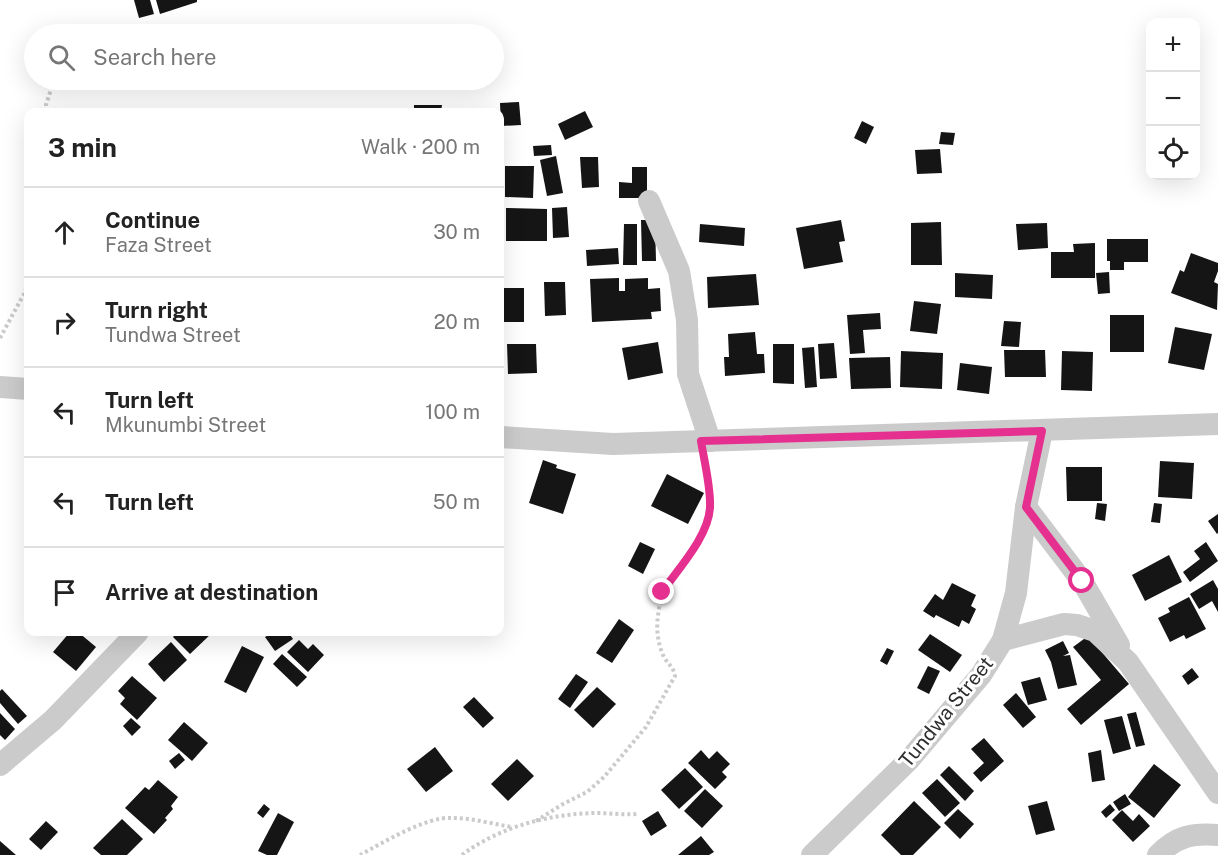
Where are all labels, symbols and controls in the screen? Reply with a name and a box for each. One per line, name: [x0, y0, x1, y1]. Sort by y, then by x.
map controls: [1146, 18, 1200, 180]
button: +: [1146, 18, 1200, 72]
search box: [24, 24, 504, 90]
icon: search: [45, 41, 78, 74]
text: Search here: [93, 44, 217, 70]
button: −: [1146, 72, 1200, 126]
button: locate: [1146, 126, 1200, 180]
text: 3 min: [48, 132, 117, 163]
text: Walk · 200 m: [361, 135, 480, 159]
text: Continue: [105, 207, 200, 233]
icon: ahead: [48, 216, 81, 249]
text: 30 m: [433, 220, 480, 244]
text: Faza Street: [105, 233, 212, 257]
text: Turn right: [105, 297, 208, 323]
icon: right: [48, 306, 81, 339]
text: 20 m: [434, 310, 480, 334]
text: Tundwa Street: [105, 323, 241, 347]
text: Turn left: [105, 387, 194, 413]
icon: left: [48, 396, 81, 429]
text: 100 m: [425, 400, 480, 424]
text: Mkunumbi Street: [105, 413, 266, 437]
icon: left: [48, 486, 81, 519]
text: Turn left: [105, 489, 194, 515]
text: 50 m: [433, 490, 480, 514]
route start: [1068, 567, 1094, 593]
icon: arrive: [48, 576, 81, 609]
route end: [648, 578, 674, 604]
text: Arrive at destination: [105, 579, 318, 605]
street label: Tundwa Street: [894, 652, 998, 772]

